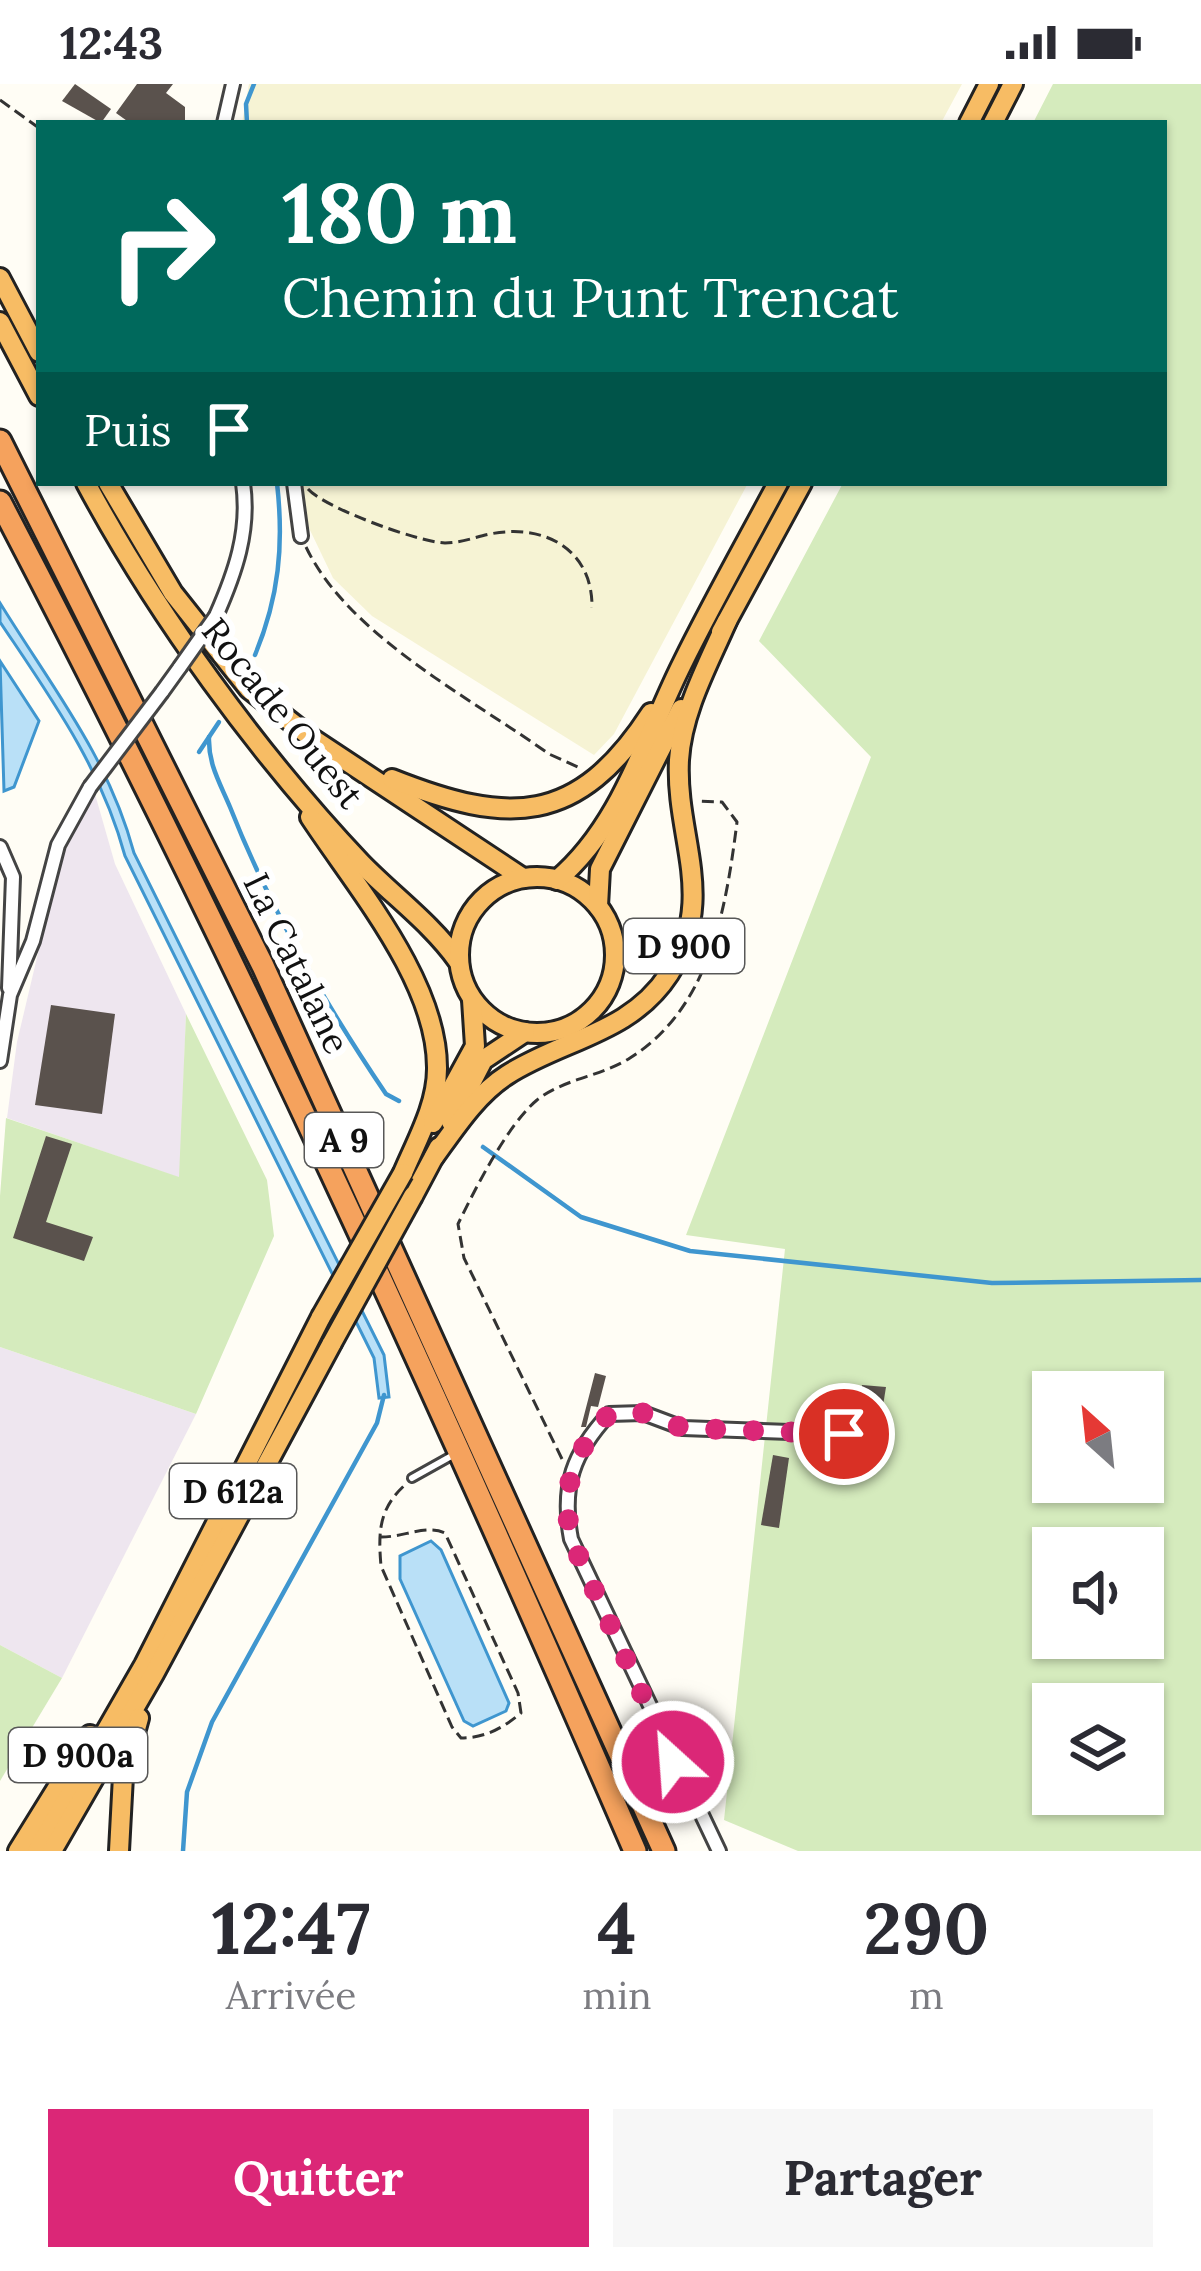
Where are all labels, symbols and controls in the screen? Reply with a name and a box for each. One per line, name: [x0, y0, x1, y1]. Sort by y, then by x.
text: 12:43: [60, 14, 163, 71]
text: 180 m: [282, 158, 517, 266]
icon: right: [84, 168, 240, 324]
text: Chemin du Punt Trencat: [282, 263, 899, 332]
icon: arrive: [196, 396, 262, 462]
text: Puis: [84, 401, 172, 458]
street label: Rocade Ouest: [192, 608, 374, 818]
street label: La Catalane: [234, 865, 360, 1061]
road number: D 900: [624, 919, 744, 973]
road number: A 9: [305, 1113, 383, 1167]
north arrow: [1032, 1371, 1164, 1503]
map controls: [1032, 1371, 1164, 1815]
pin: [793, 1383, 895, 1485]
icon: arrive: [811, 1401, 877, 1467]
road number: D 612a: [170, 1464, 296, 1518]
button: sound: [1032, 1527, 1164, 1659]
button: layers: [1032, 1683, 1164, 1815]
position arrow: [610, 1699, 736, 1825]
road number: D 900a: [9, 1728, 147, 1782]
text: 12:47: [212, 1882, 371, 1974]
text: 4: [597, 1882, 637, 1974]
text: 290: [864, 1882, 989, 1974]
text: Arrivée: [226, 1970, 357, 2020]
text: min: [582, 1970, 652, 2020]
text: m: [909, 1970, 944, 2020]
button: Quitter: [48, 2109, 589, 2247]
button: Partager: [613, 2109, 1153, 2247]

